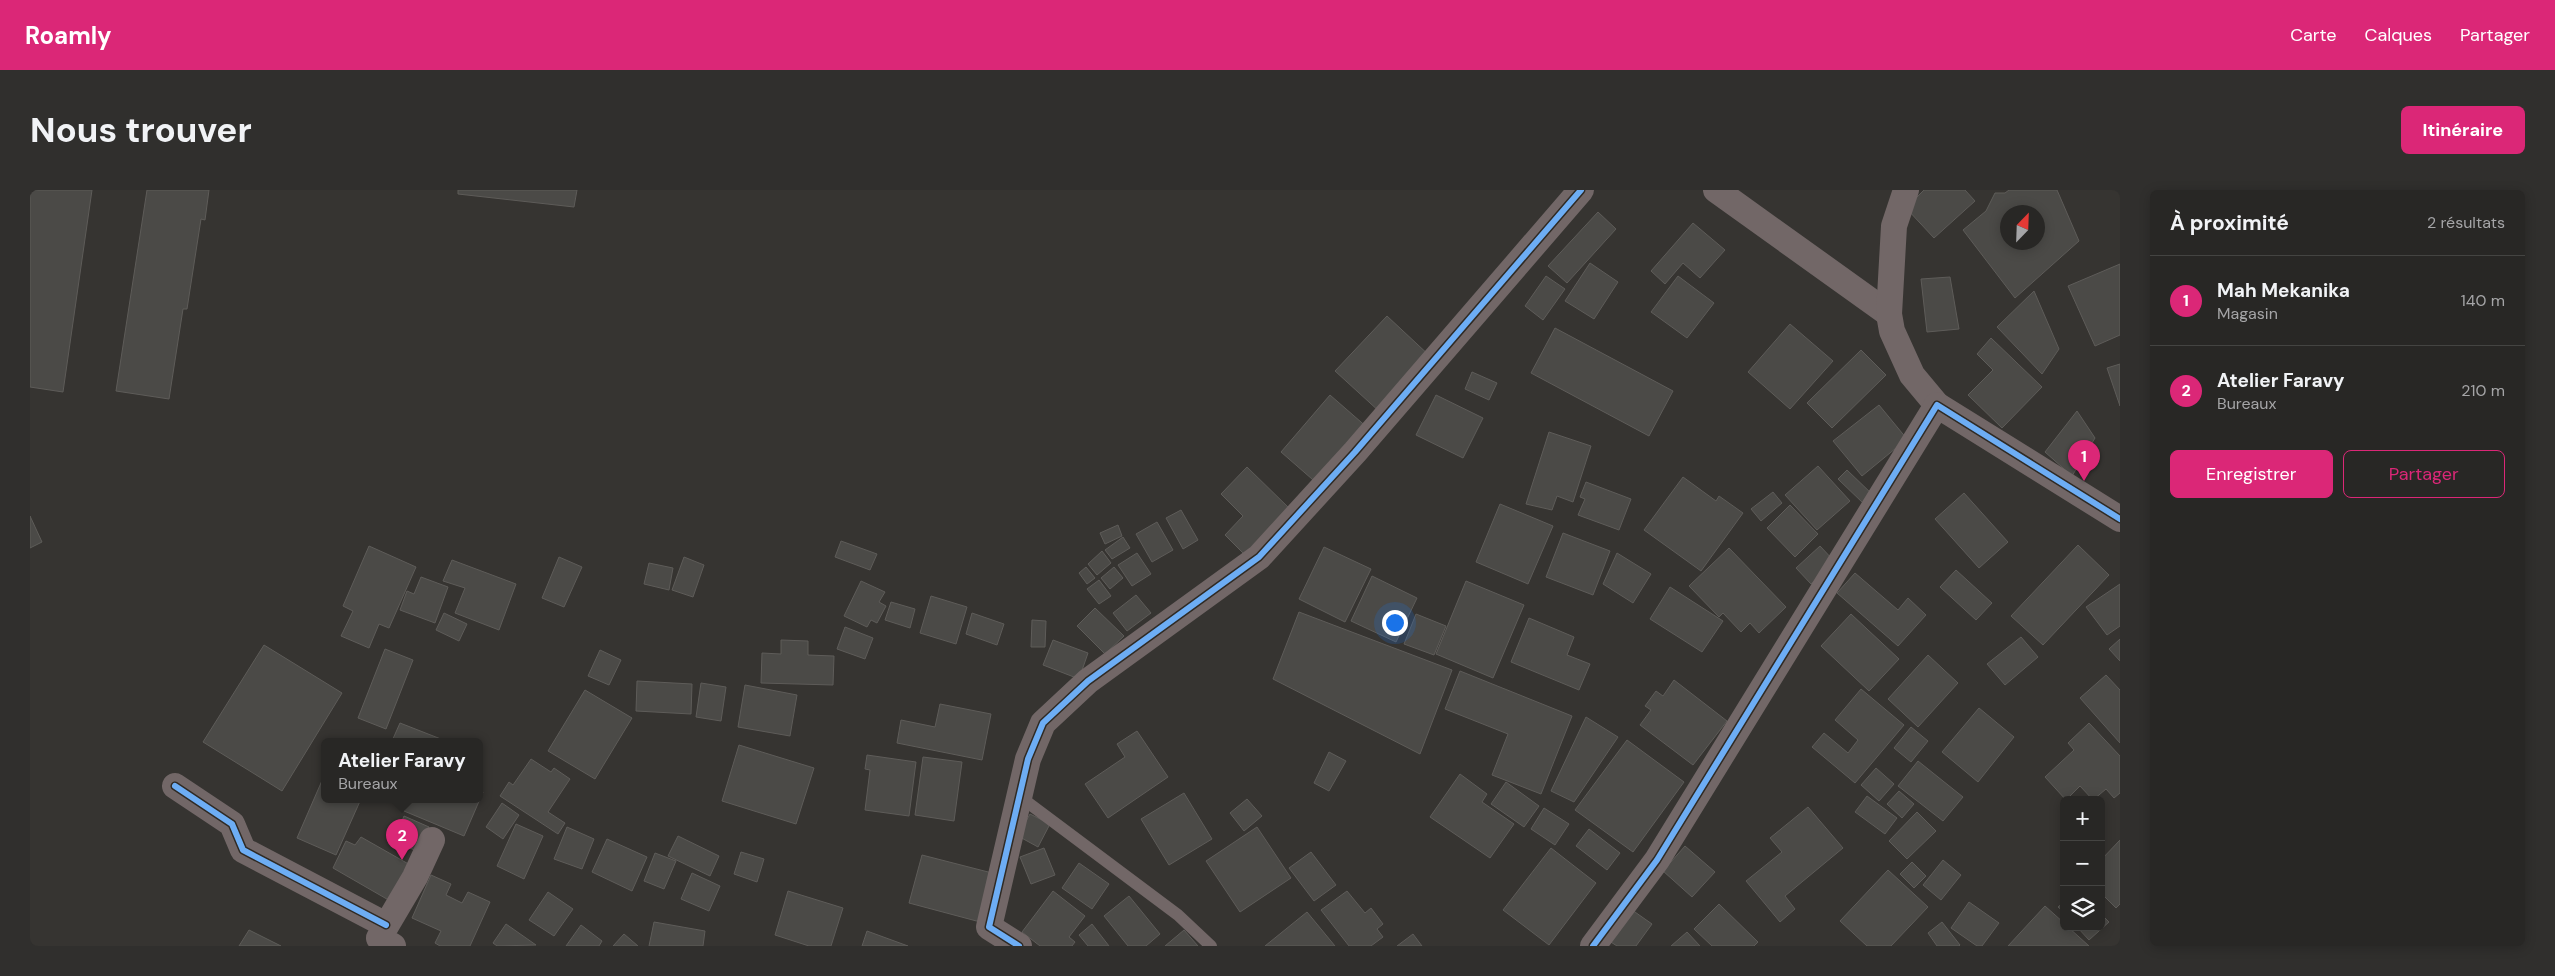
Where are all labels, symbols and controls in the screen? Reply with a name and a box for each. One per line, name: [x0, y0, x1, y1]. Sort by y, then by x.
text: Roamly: [25, 20, 112, 51]
text: Carte: [2290, 23, 2337, 47]
text: Calques: [2365, 23, 2432, 47]
text: Partager: [2460, 23, 2530, 47]
button: Itinéraire: [2401, 106, 2525, 154]
text: Nous trouver: [30, 107, 252, 153]
north arrow: [2000, 205, 2045, 250]
text: À proximité: [2170, 209, 2289, 237]
text: 2 résultats: [2427, 212, 2505, 233]
text: Mah Mekanika: [2217, 278, 2350, 303]
text: 1: [2183, 290, 2189, 311]
text: 140 m: [2461, 290, 2505, 311]
text: Magasin: [2217, 303, 2278, 324]
text: Atelier Faravy: [2217, 368, 2345, 393]
text: 2: [2181, 380, 2191, 401]
text: 210 m: [2461, 380, 2505, 401]
text: Bureaux: [2217, 393, 2276, 414]
pin: 1: [2068, 440, 2100, 481]
button: Enregistrer: [2170, 450, 2333, 498]
button: Partager: [2343, 450, 2505, 498]
your location: [1382, 610, 1408, 636]
popup: [321, 738, 483, 803]
text: Atelier Faravy: [338, 748, 466, 773]
text: Bureaux: [338, 773, 398, 794]
map controls: [2060, 796, 2105, 931]
button: +: [2060, 796, 2105, 841]
pin: 2: [386, 819, 418, 860]
button: −: [2060, 841, 2105, 886]
button: layers: [2060, 886, 2105, 931]

